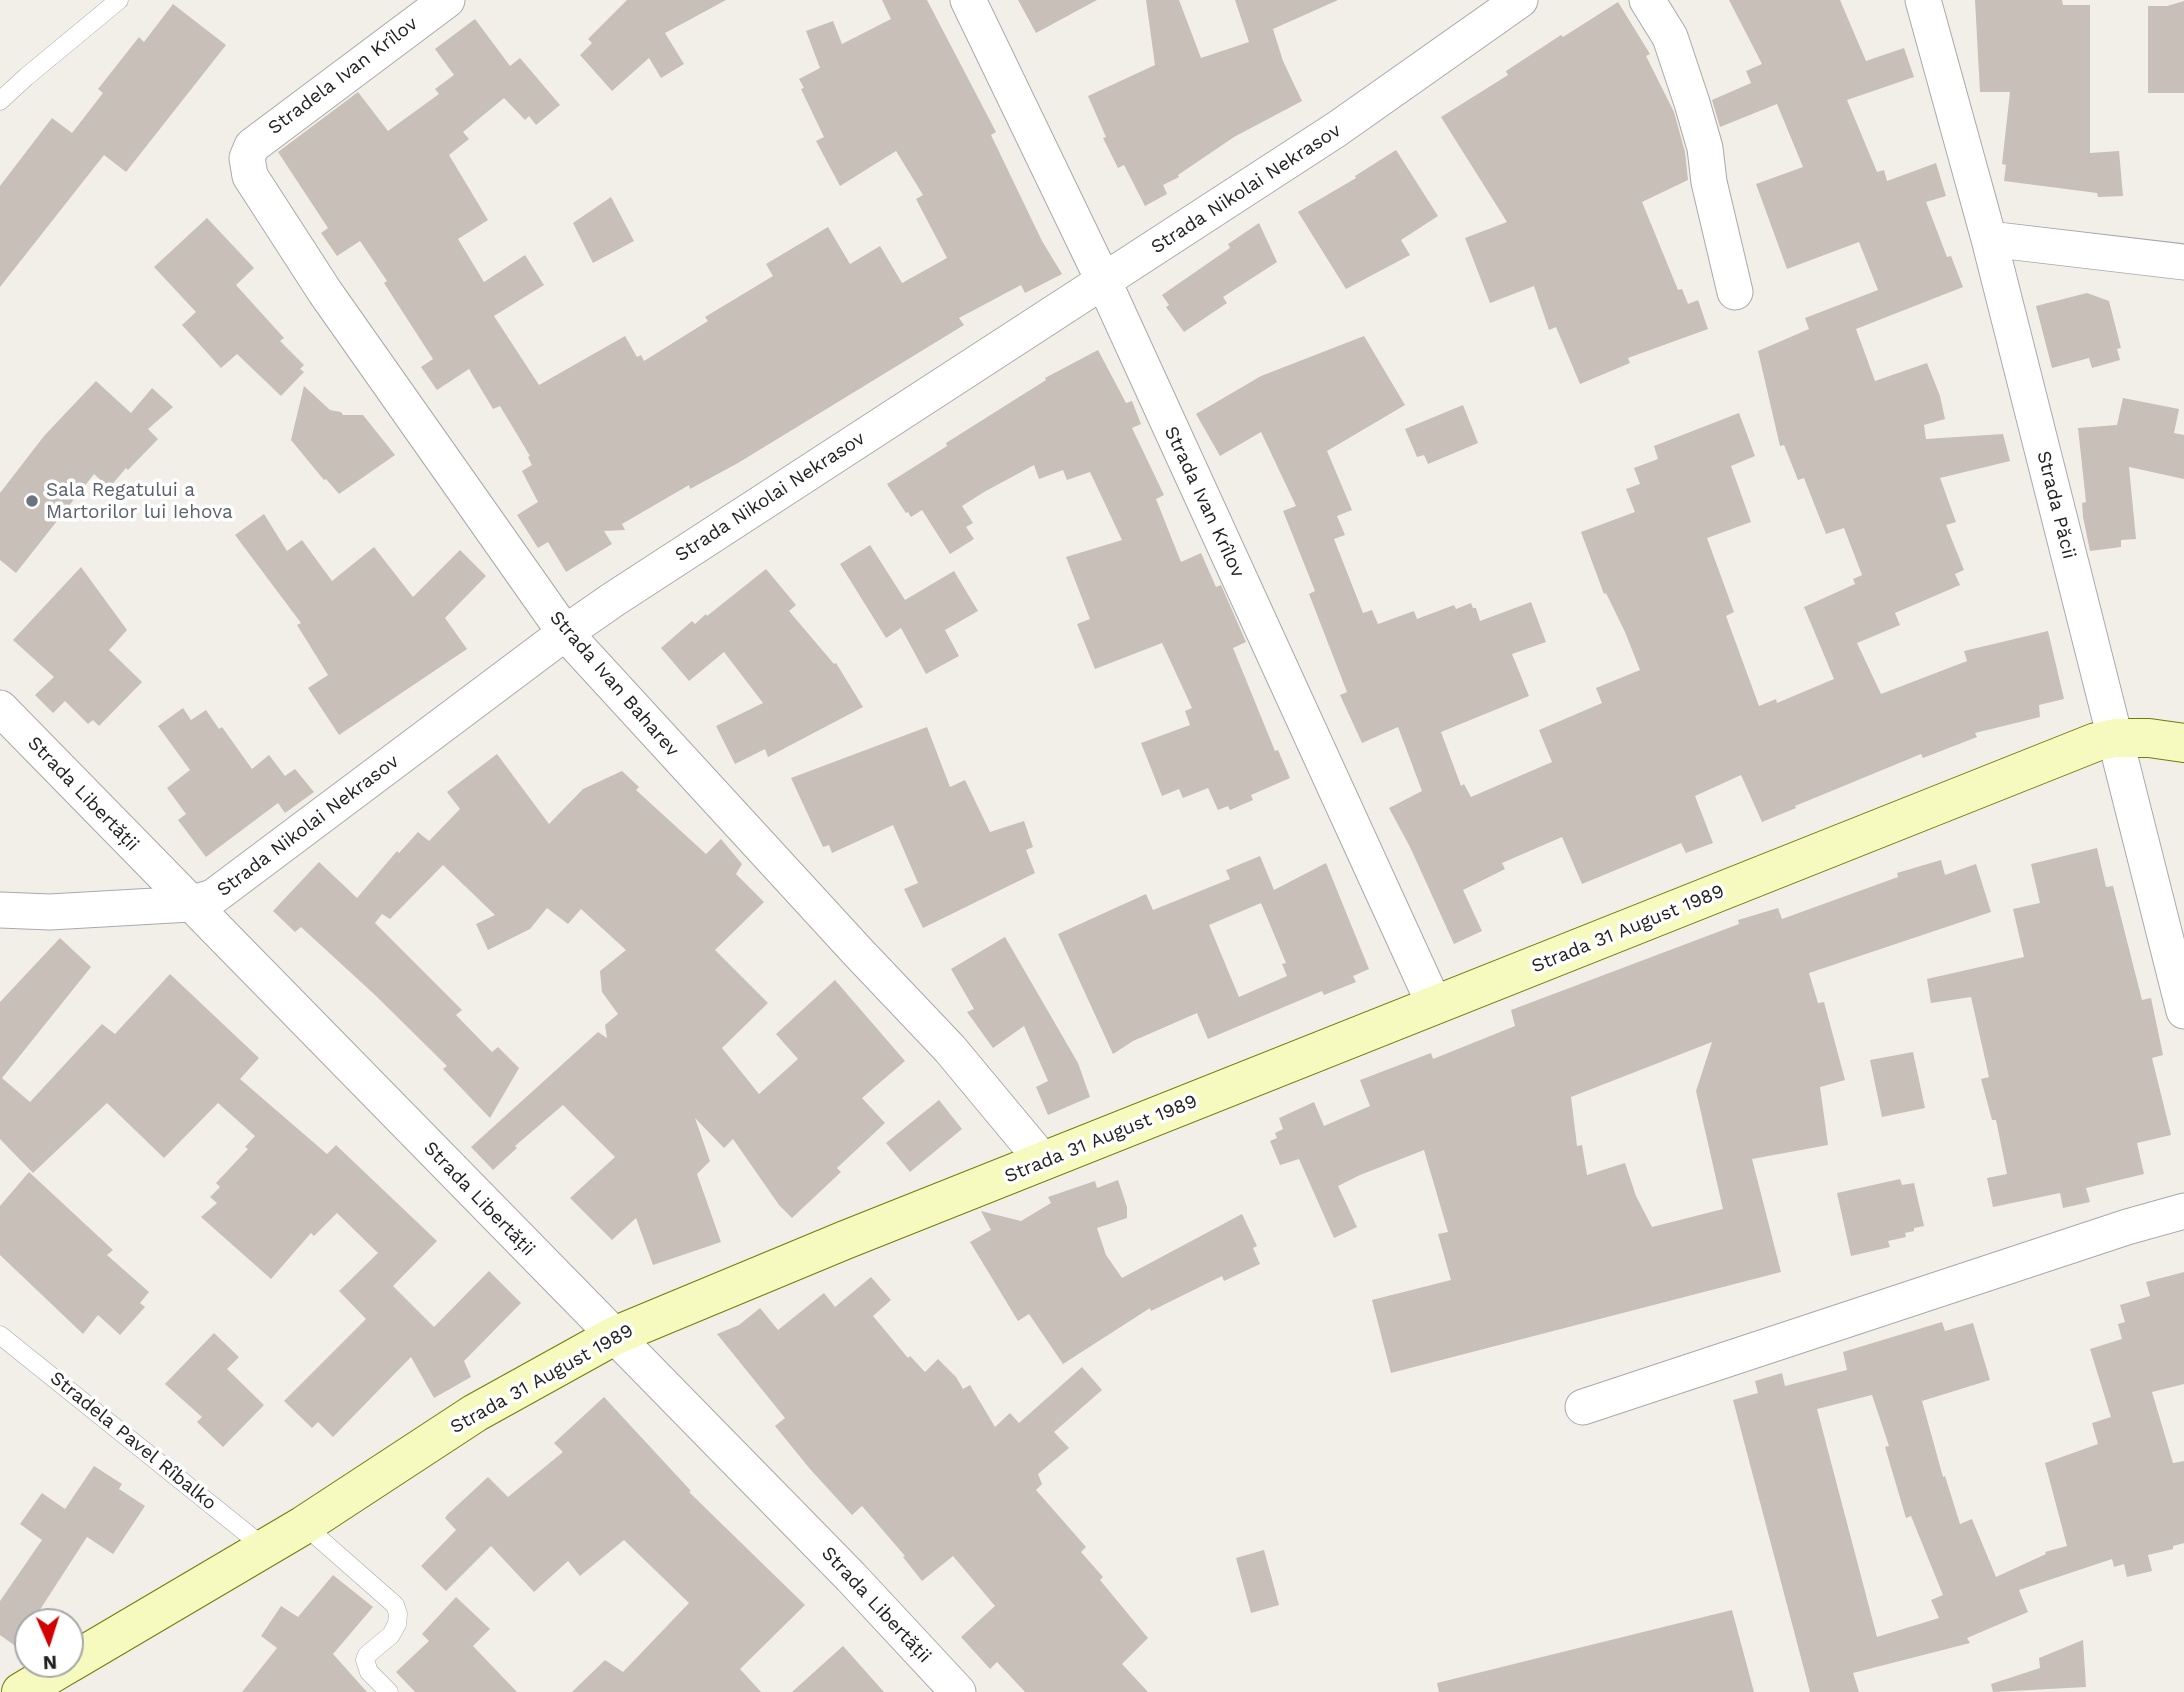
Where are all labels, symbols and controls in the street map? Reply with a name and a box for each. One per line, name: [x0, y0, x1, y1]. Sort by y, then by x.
street label: Stradela Ivan Krîlov: [264, 12, 422, 140]
street label: Strada Nikolai Nekrasov: [1147, 119, 1345, 259]
street label: Strada Ivan Krîlov: [1159, 423, 1249, 581]
street label: Strada Nikolai Nekrasov: [671, 427, 869, 567]
street label: Strada Păcii: [2032, 449, 2080, 561]
place label: Sala Regatului a Martorilor lui Iehova: [46, 479, 233, 523]
marker: Sala Regatului a Martorilor lui Iehova: [24, 493, 40, 509]
street label: Strada Ivan Baharev: [545, 607, 683, 761]
street label: Strada Libertății: [23, 732, 143, 856]
street label: Strada Nikolai Nekrasov: [213, 750, 403, 902]
street label: Strada 31 August 1989: [1528, 880, 1728, 978]
street label: Strada 31 August 1989: [1001, 1090, 1201, 1188]
street label: Strada Libertății: [419, 1137, 539, 1261]
street label: Strada 31 August 1989: [447, 1319, 637, 1439]
street label: Stradela Pavel Rîbalko: [45, 1367, 221, 1515]
street label: Strada Libertății: [816, 1542, 936, 1668]
north arrow: [14, 1608, 84, 1678]
text: N: [42, 1651, 58, 1674]

